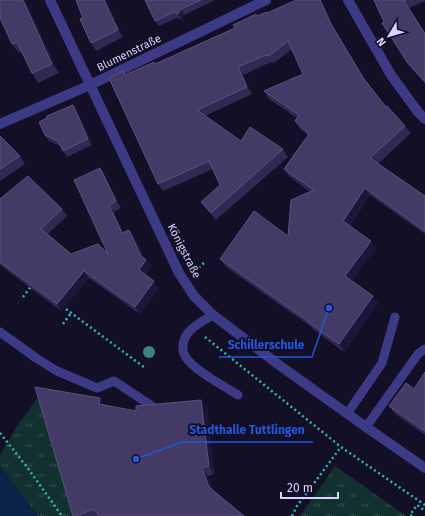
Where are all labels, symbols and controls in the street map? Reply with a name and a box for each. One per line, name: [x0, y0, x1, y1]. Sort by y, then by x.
north arrow: [369, 16, 409, 56]
street label: Blumenstraße: [95, 32, 163, 74]
text: N: [374, 35, 389, 49]
street label: Königstraße: [165, 222, 203, 280]
callout: Schillerschule: [219, 333, 312, 357]
text: Schillerschule: [228, 338, 305, 352]
callout: Stadthalle Tuttlingen: [182, 418, 313, 442]
text: Stadthalle Tuttlingen: [189, 423, 305, 437]
scale bar: [281, 474, 338, 500]
text: 20 m: [287, 481, 313, 495]

